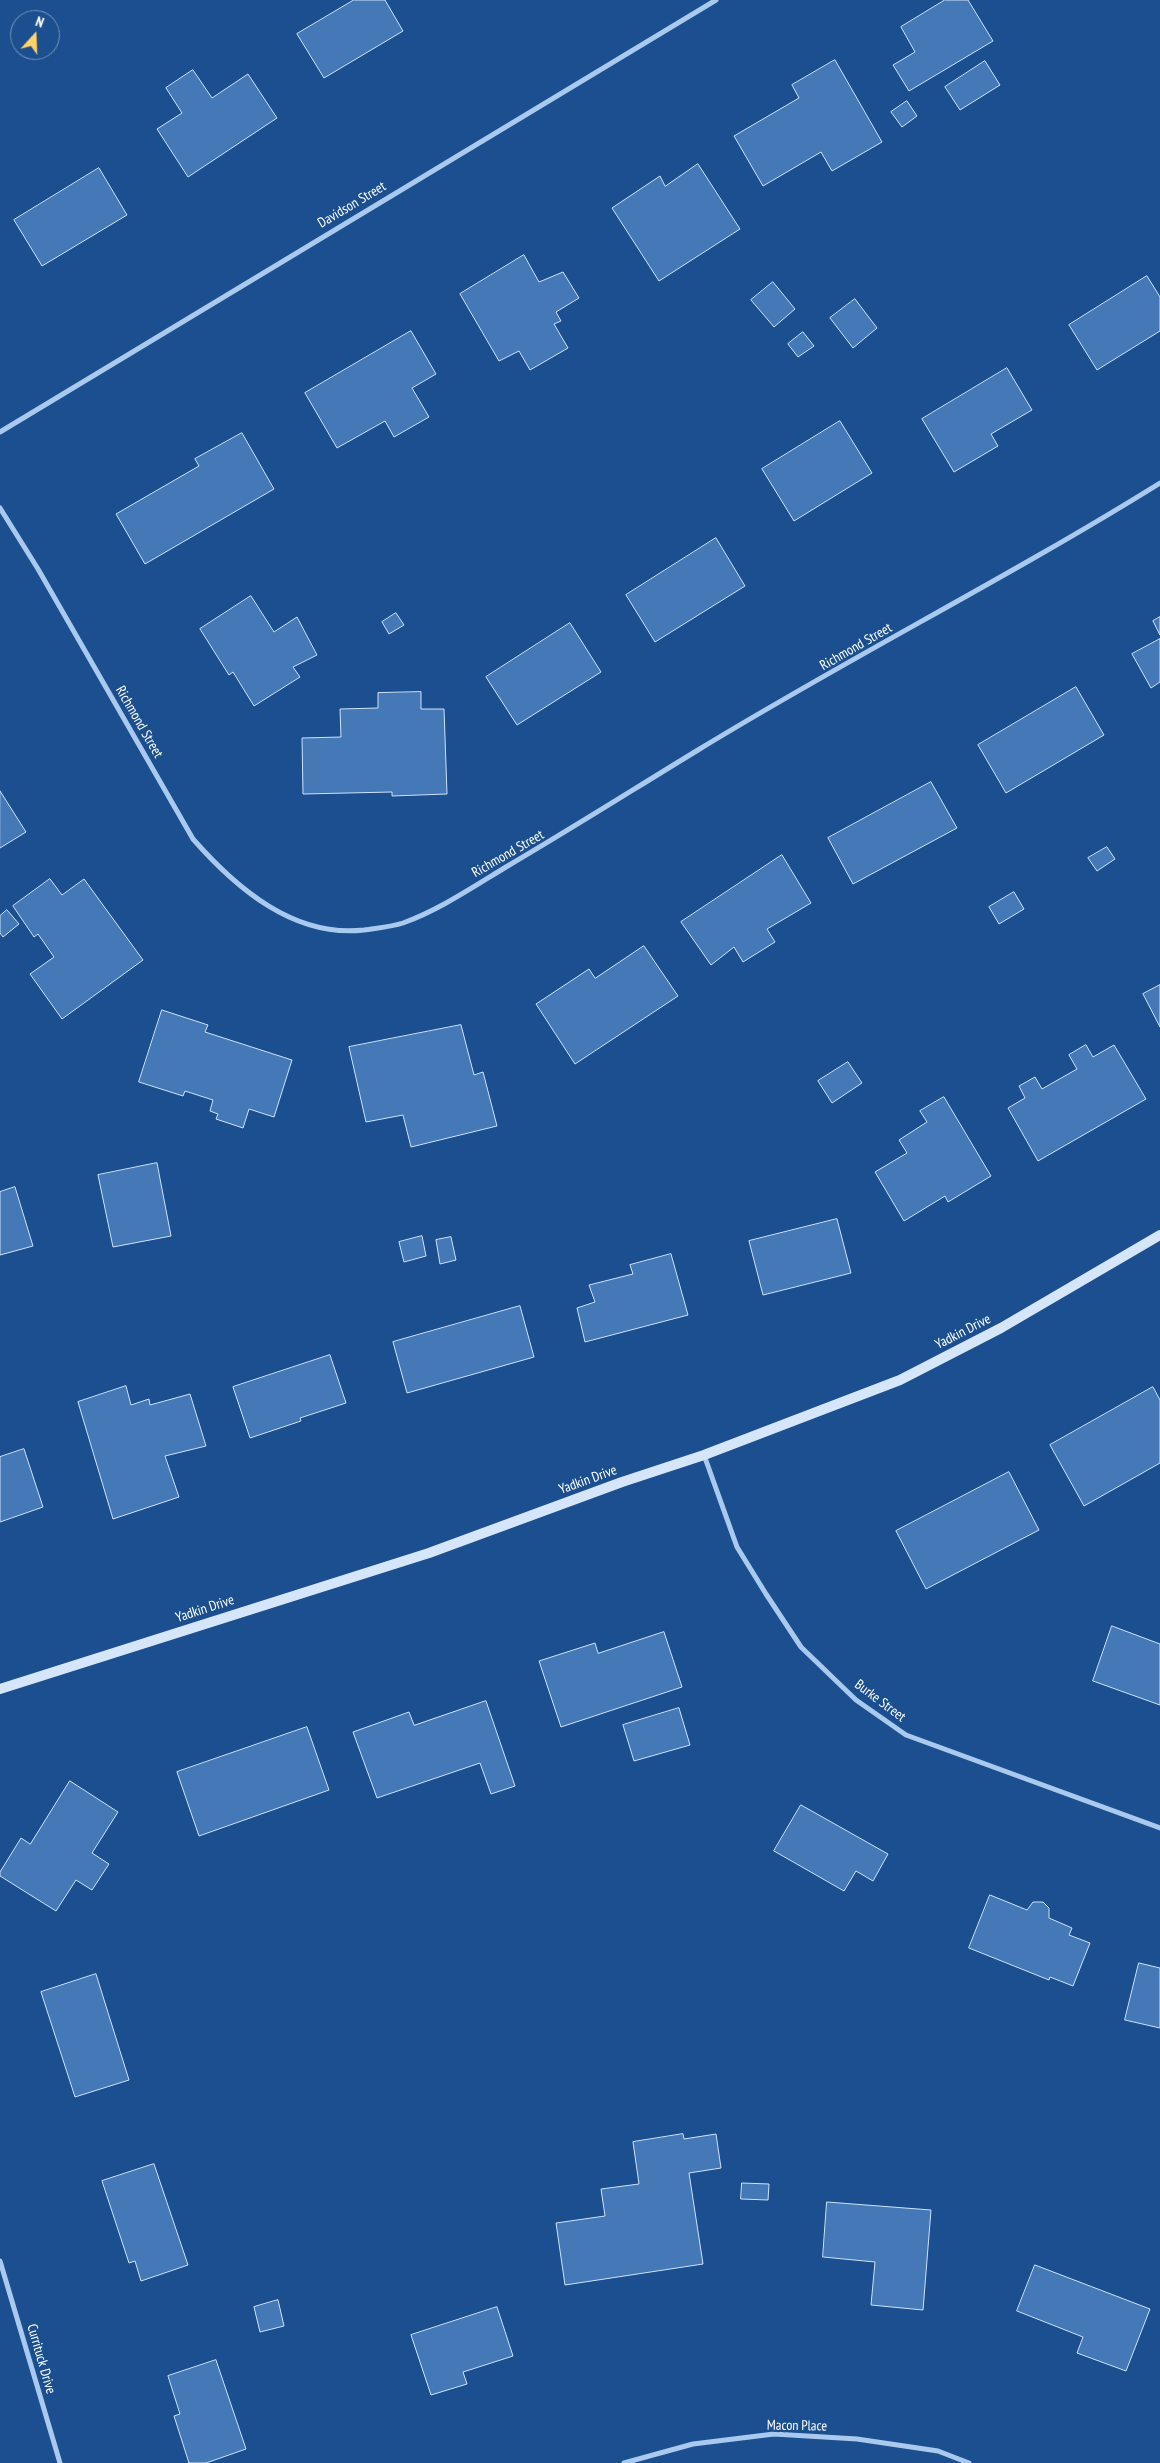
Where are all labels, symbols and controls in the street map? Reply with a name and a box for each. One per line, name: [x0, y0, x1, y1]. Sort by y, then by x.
north arrow: [10, 10, 60, 60]
text: N: [33, 12, 46, 32]
street label: Davidson Street: [315, 178, 389, 232]
street label: Richmond Street: [817, 620, 895, 674]
street label: Richmond Street: [112, 683, 166, 761]
street label: Richmond Street: [469, 827, 547, 881]
street label: Yadkin Drive: [932, 1311, 994, 1353]
street label: Yadkin Drive: [557, 1462, 619, 1498]
street label: Yadkin Drive: [174, 1592, 236, 1626]
street label: Burke Street: [851, 1676, 909, 1726]
street label: Currituck Drive: [23, 2322, 59, 2396]
street label: Macon Place: [767, 2417, 827, 2435]

